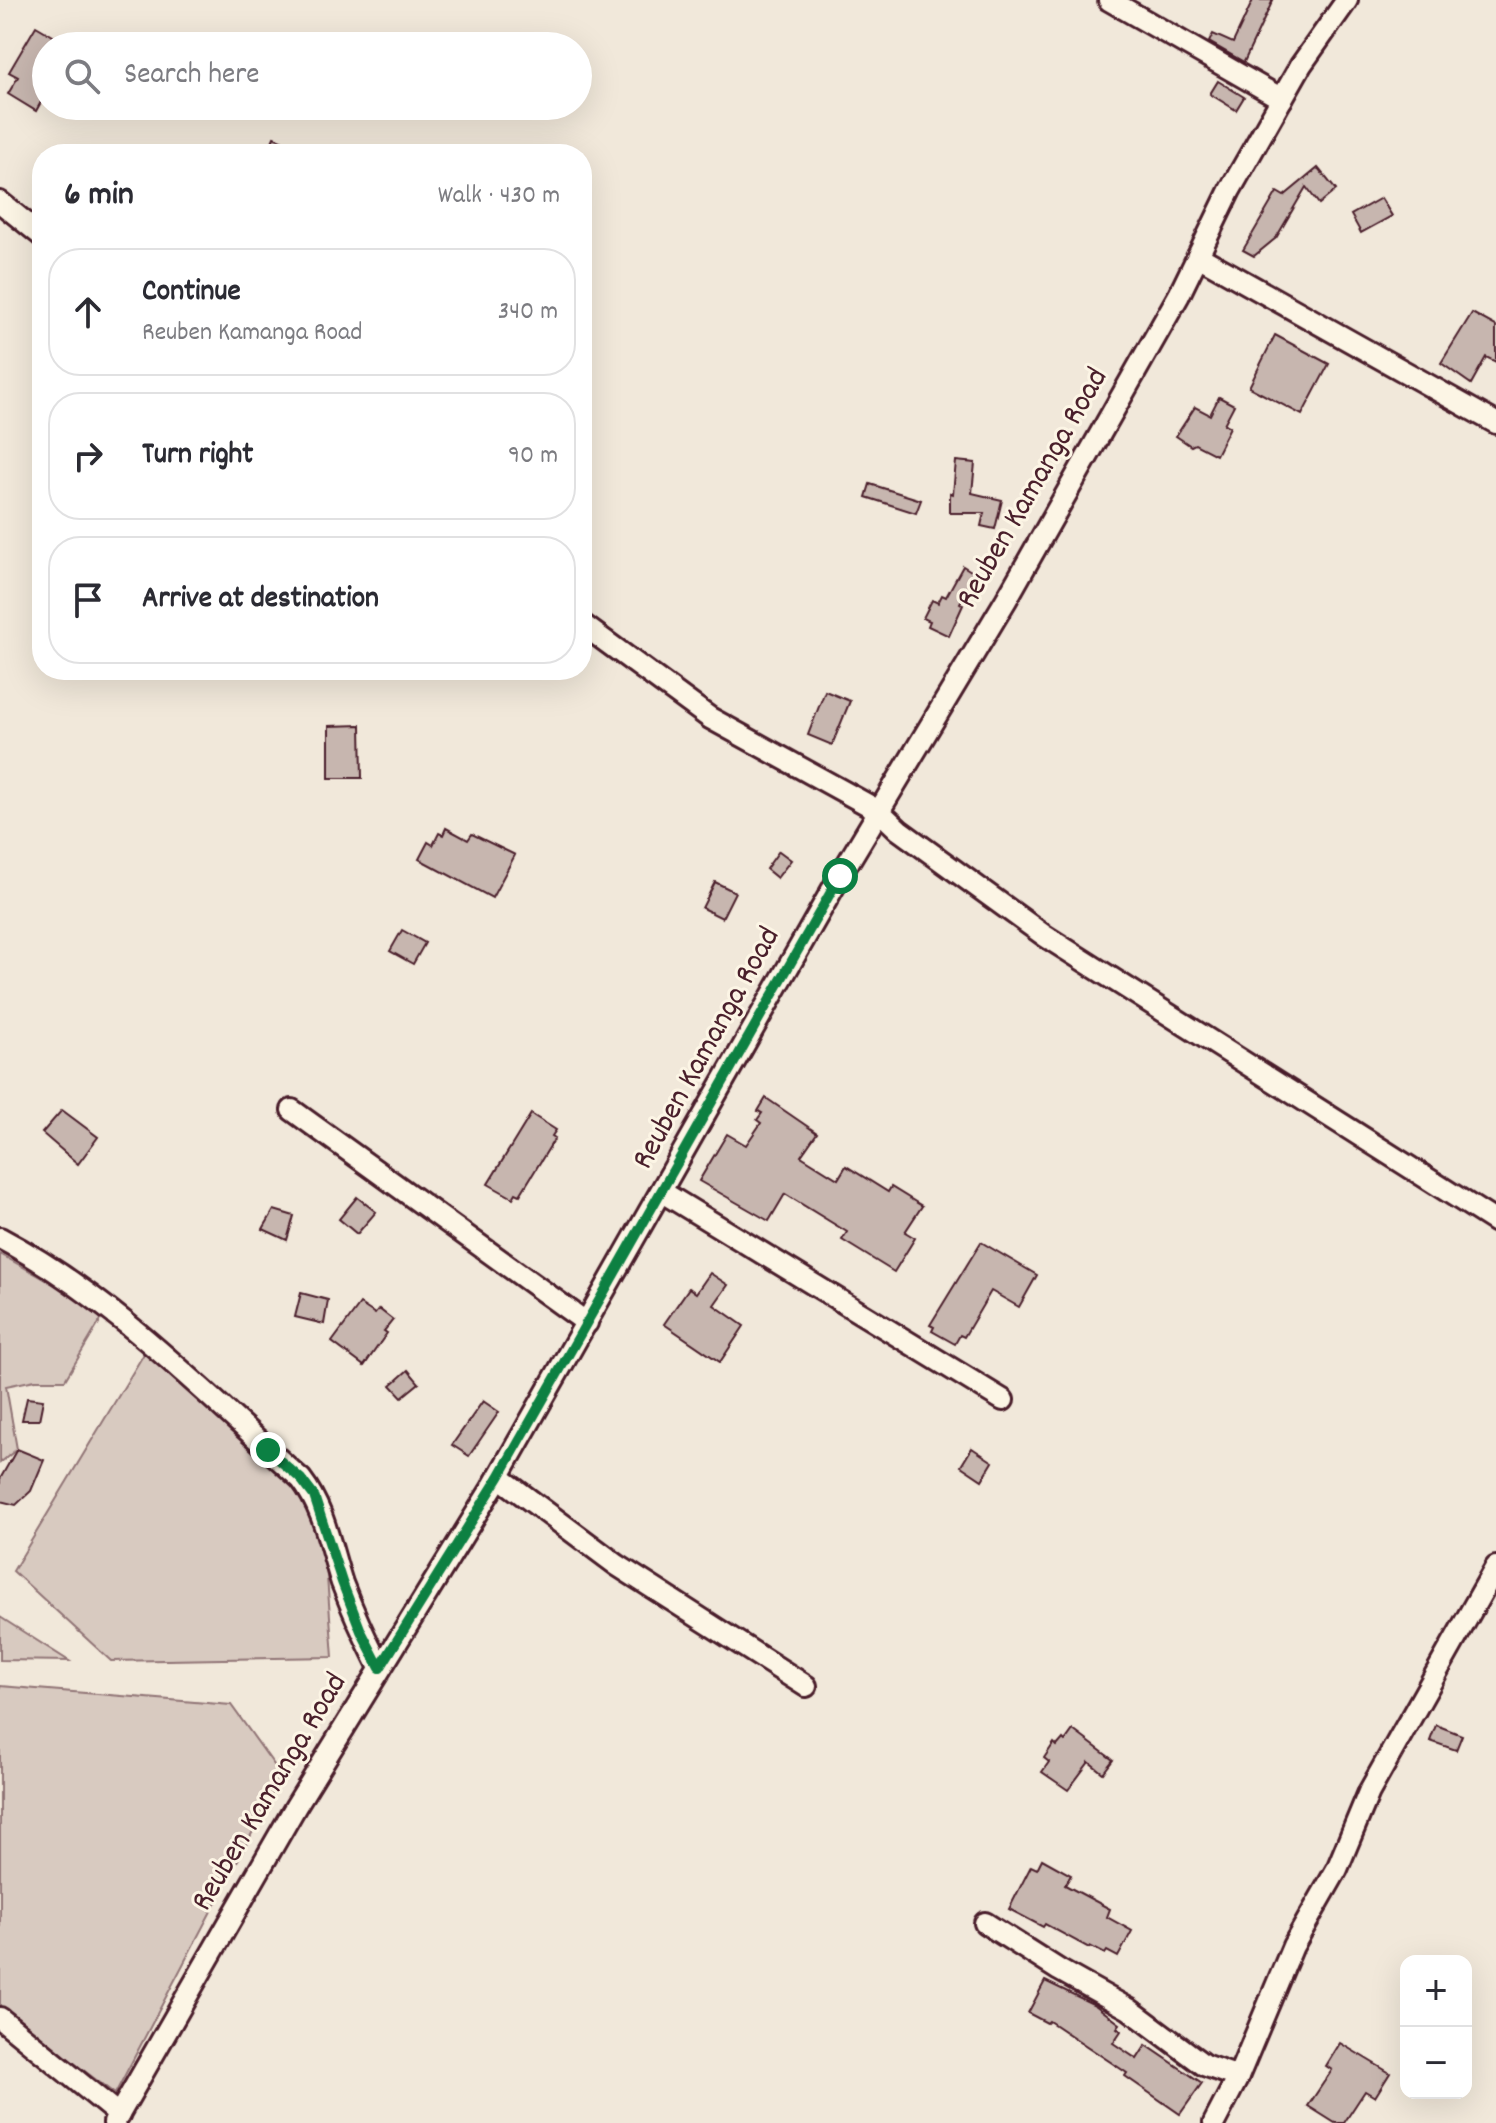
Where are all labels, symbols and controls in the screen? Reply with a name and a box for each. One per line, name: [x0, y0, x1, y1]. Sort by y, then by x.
search box: [32, 32, 592, 120]
icon: search: [60, 54, 104, 98]
text: Search here: [124, 55, 260, 98]
text: 6 min: [64, 172, 134, 221]
text: Walk · 430 m: [438, 178, 560, 215]
text: Continue: [142, 272, 241, 315]
icon: ahead: [66, 290, 110, 334]
text: 340 m: [498, 294, 558, 331]
text: Reuben Kamanga Road: [142, 315, 362, 352]
street label: Reuben Kamanga Road: [946, 360, 1122, 618]
icon: right: [66, 434, 110, 478]
text: Turn right: [142, 435, 253, 478]
text: 90 m: [508, 438, 558, 475]
icon: arrive: [66, 578, 110, 622]
text: Arrive at destination: [142, 579, 379, 622]
route start: [822, 858, 858, 894]
street label: Reuben Kamanga Road: [622, 919, 794, 1179]
route end: [250, 1432, 286, 1468]
street label: Reuben Kamanga Road: [181, 1665, 361, 1921]
map controls: [1400, 1955, 1472, 2099]
button: +: [1400, 1955, 1472, 2027]
button: −: [1400, 2027, 1472, 2099]

